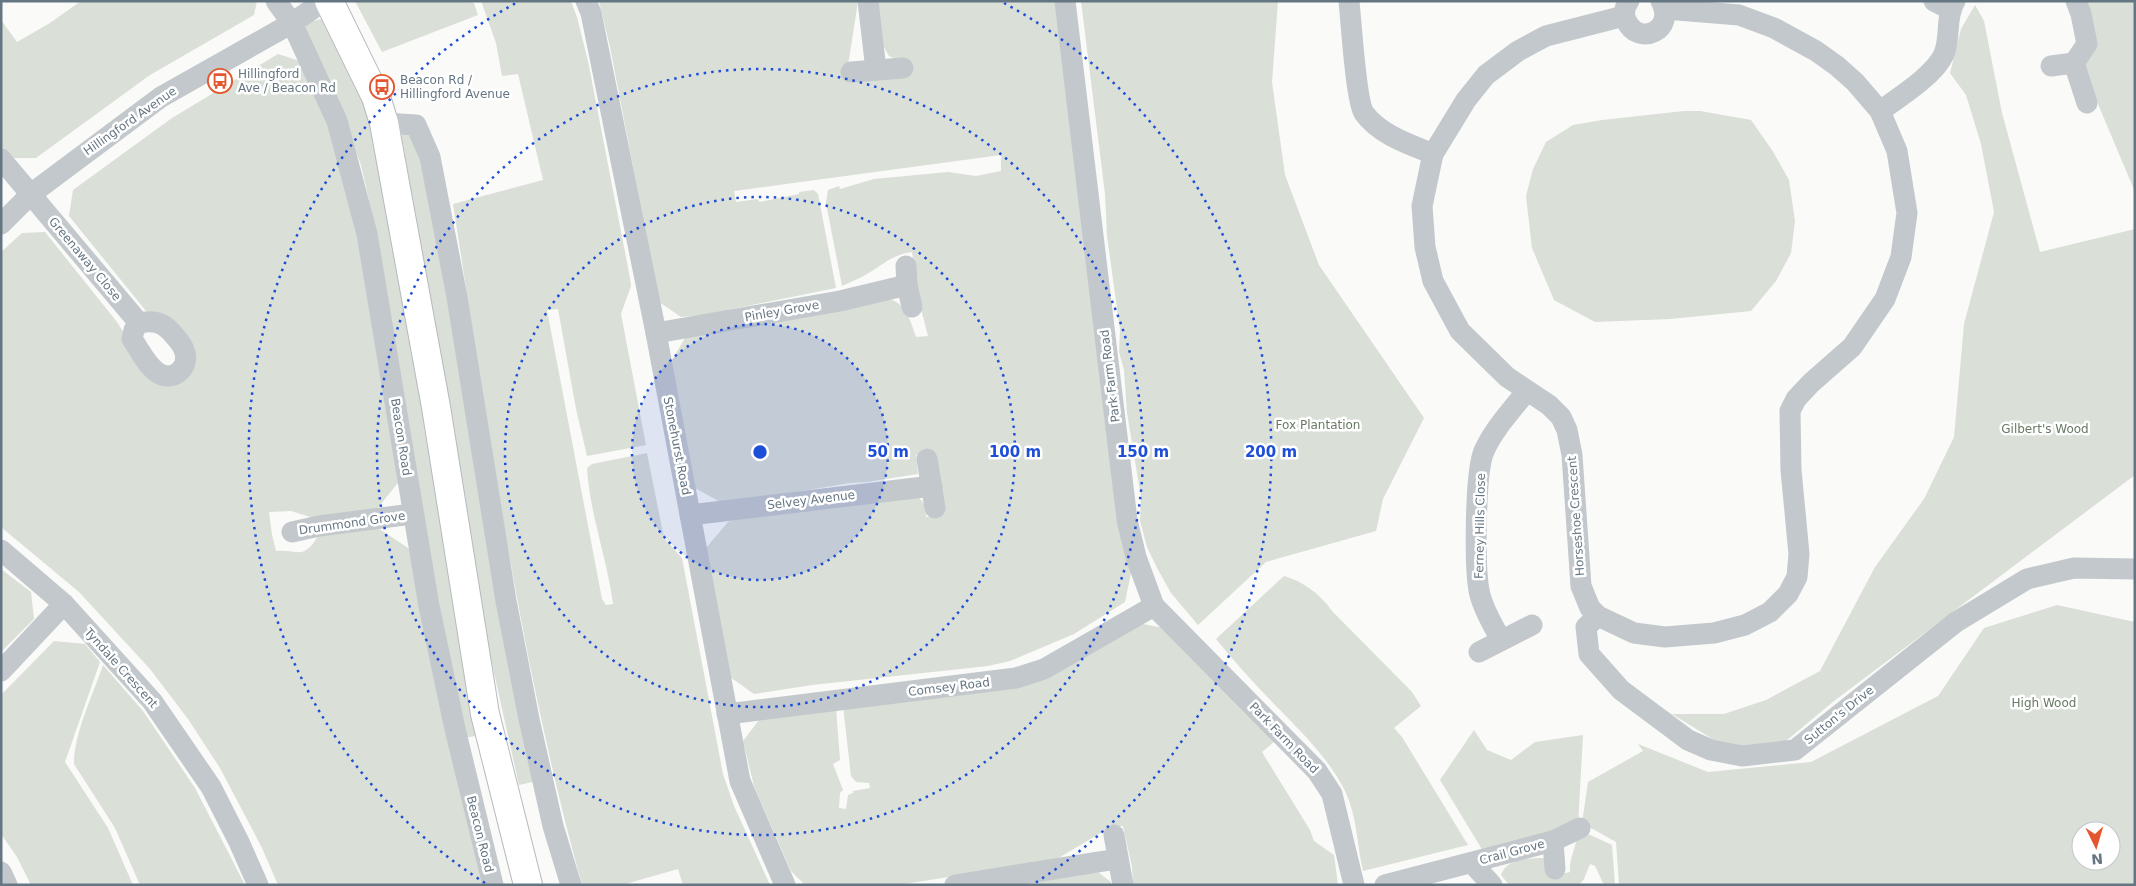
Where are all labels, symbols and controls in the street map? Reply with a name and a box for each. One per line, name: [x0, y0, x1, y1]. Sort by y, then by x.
place label: Hillingford Ave / Beacon Rd: [238, 67, 336, 95]
bus stop icon: Hillingford Ave / Beacon Rd: [207, 68, 233, 94]
place label: Beacon Rd / Hillingford Avenue: [400, 73, 510, 101]
bus stop icon: Beacon Rd / Hillingford Avenue: [369, 74, 395, 100]
street label: Hillingford Avenue: [81, 84, 179, 158]
street label: Greenaway Close: [46, 214, 124, 304]
street label: Pinley Grove: [744, 298, 820, 324]
street label: Park Farm Road: [1097, 329, 1123, 423]
street label: Stonehurst Road: [661, 396, 693, 496]
street label: Beacon Road: [388, 397, 414, 477]
park label: Fox Plantation: [1276, 418, 1360, 432]
park label: Gilbert's Wood: [2001, 422, 2089, 436]
centre of rings: [751, 443, 769, 461]
text: 50 m: [867, 443, 909, 461]
text: 100 m: [989, 443, 1041, 461]
text: 150 m: [1117, 443, 1169, 461]
text: 200 m: [1245, 443, 1297, 461]
street label: Horseshoe Crescent: [1565, 455, 1587, 576]
street label: Ferney Hills Close: [1472, 473, 1488, 579]
street label: Selvey Avenue: [766, 488, 856, 512]
street label: Drummond Grove: [298, 509, 406, 537]
street label: Tyndale Crescent: [81, 624, 161, 711]
street label: Comsey Road: [907, 675, 991, 699]
street label: Sutton's Drive: [1802, 683, 1876, 747]
park label: High Wood: [2012, 696, 2076, 710]
street label: Park Farm Road: [1247, 700, 1321, 776]
street label: Beacon Road: [464, 794, 496, 874]
north arrow: [2071, 821, 2121, 871]
street label: Crail Grove: [1478, 837, 1546, 867]
text: N: [2091, 850, 2104, 867]

